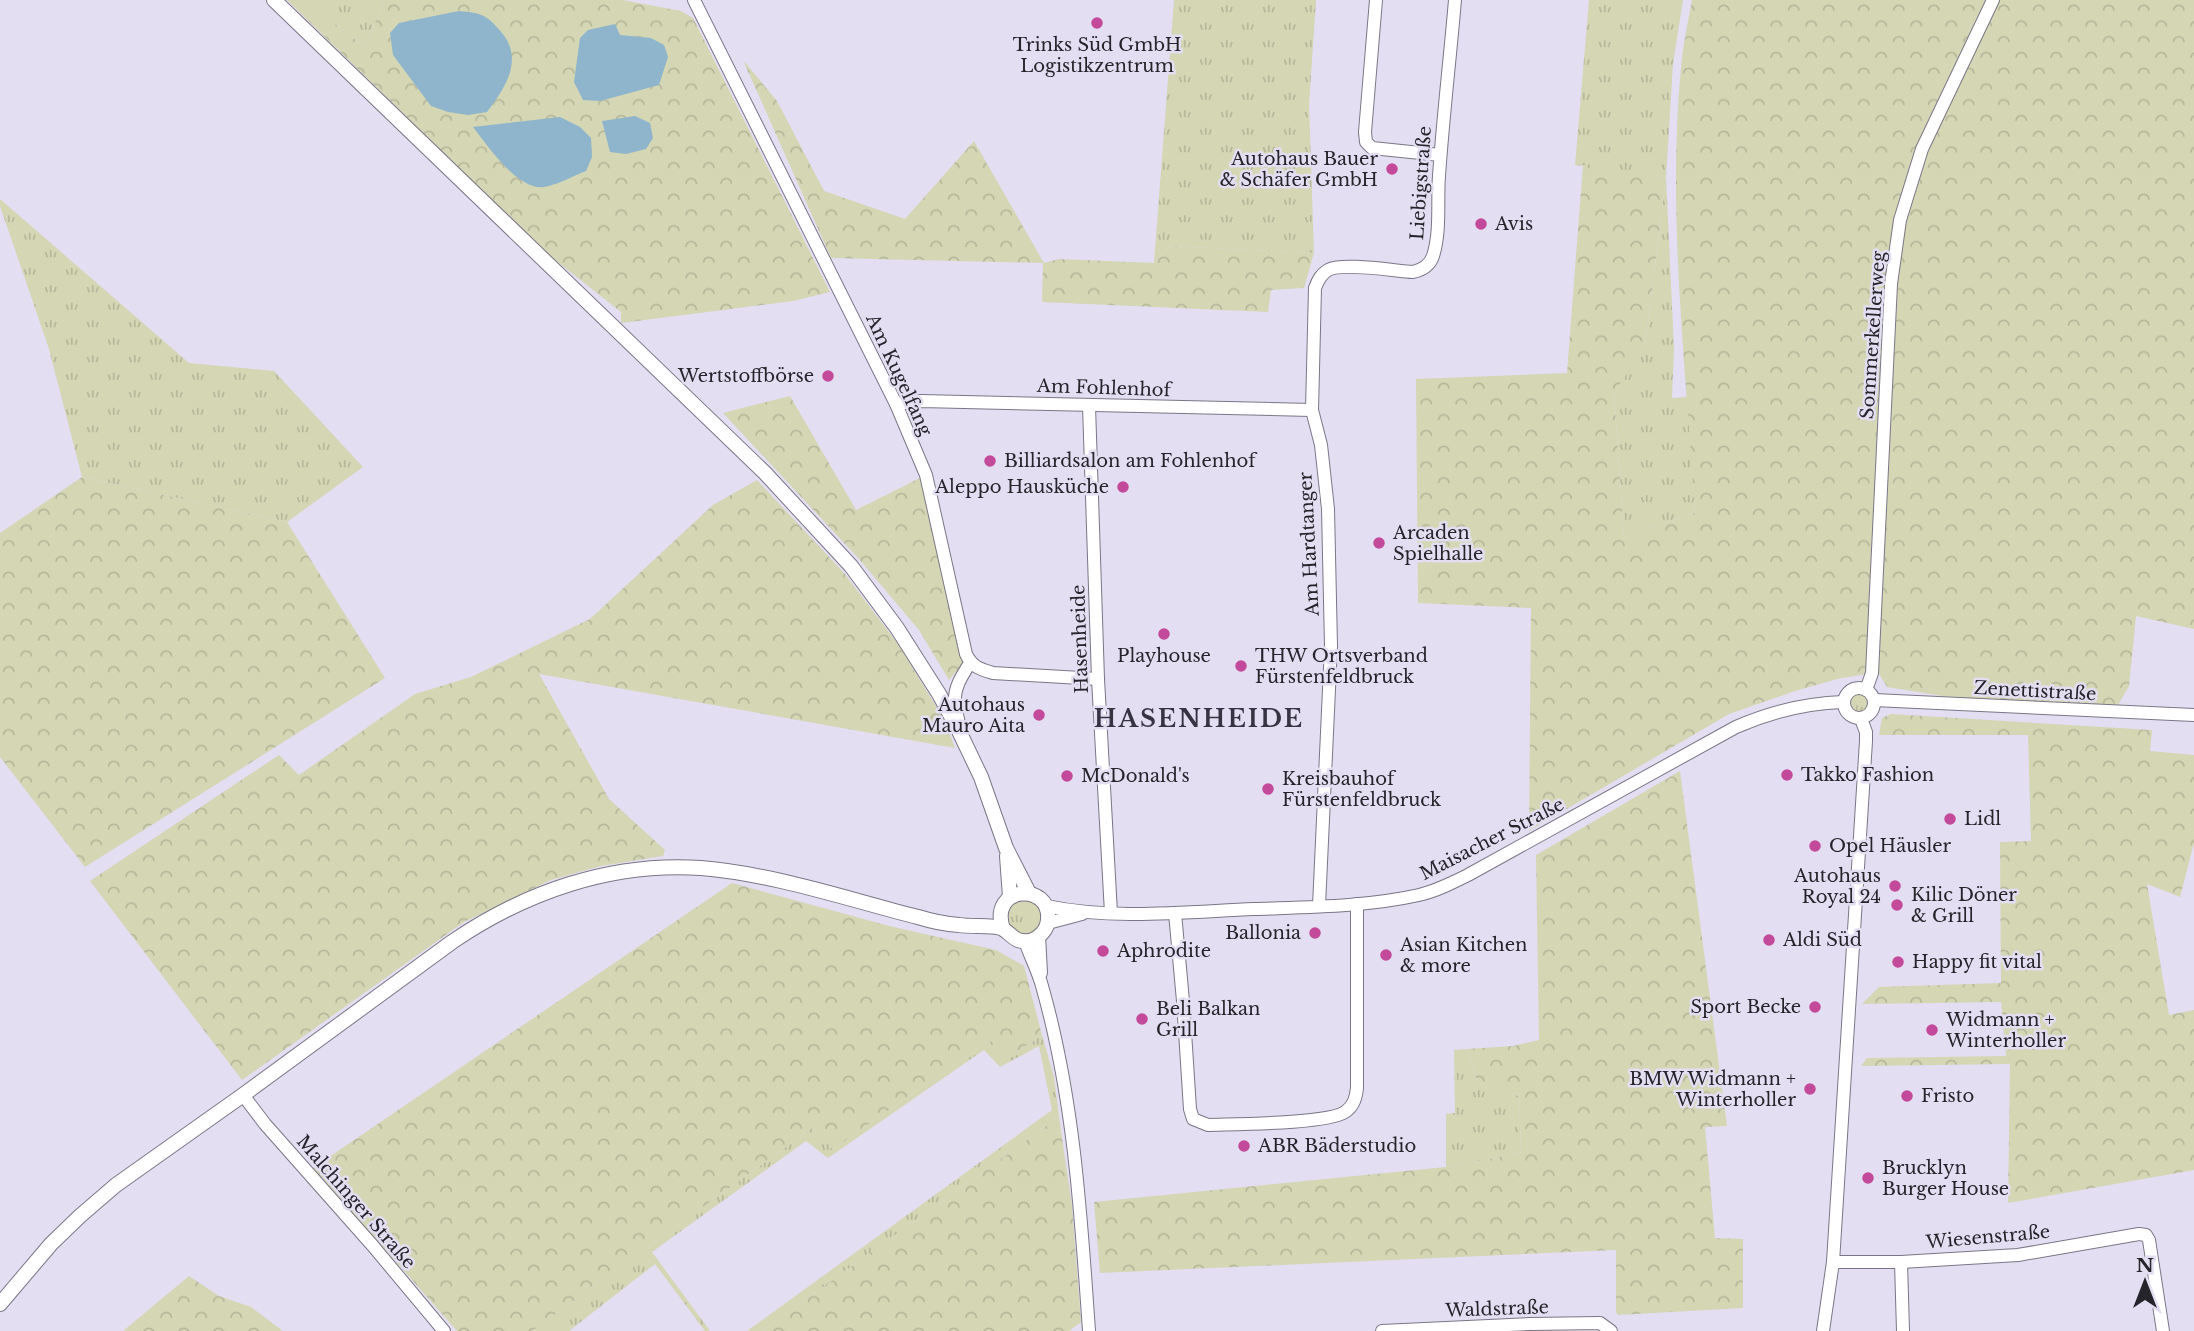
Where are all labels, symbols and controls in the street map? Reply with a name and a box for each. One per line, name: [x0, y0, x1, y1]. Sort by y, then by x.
marker: Trinks Süd GmbH Logistikzentrum: [1089, 15, 1105, 31]
place label: Trinks Süd GmbH Logistikzentrum: [1013, 34, 1181, 77]
street label: Liebigstraße: [1406, 125, 1436, 241]
place label: Autohaus Bauer & Schäfer GmbH: [1220, 148, 1378, 191]
marker: Autohaus Bauer & Schäfer GmbH: [1384, 161, 1400, 177]
place label: Avis: [1494, 213, 1533, 235]
marker: Avis: [1473, 216, 1489, 232]
street label: Sommerkellerweg: [1856, 250, 1890, 420]
street label: Am Kugelfang: [861, 310, 937, 440]
place label: Wertstoffbörse: [677, 365, 814, 387]
marker: Wertstoffbörse: [820, 368, 836, 384]
street label: Am Fohlenhof: [1036, 375, 1174, 401]
place label: Billiardsalon am Fohlenhof: [1004, 450, 1258, 472]
marker: Billiardsalon am Fohlenhof: [982, 453, 998, 469]
street label: Am Hardtanger: [1294, 471, 1324, 618]
place label: Aleppo Hausküche: [934, 476, 1109, 498]
marker: Aleppo Hausküche: [1115, 479, 1131, 495]
place label: Arcaden Spielhalle: [1392, 522, 1483, 565]
marker: Arcaden Spielhalle: [1371, 535, 1387, 551]
street label: Hasenheide: [1067, 584, 1093, 694]
marker: Playhouse: [1156, 626, 1172, 642]
place label: Playhouse: [1117, 645, 1211, 667]
place label: THW Ortsverband Fürstenfeldbruck: [1255, 645, 1428, 688]
marker: THW Ortsverband Fürstenfeldbruck: [1233, 658, 1249, 674]
street label: Zenettistraße: [1973, 677, 2097, 705]
place label: Autohaus Mauro Aita: [922, 694, 1025, 737]
district label: HASENHEIDE: [1094, 704, 1304, 733]
marker: Autohaus Mauro Aita: [1031, 707, 1047, 723]
place label: Takko Fashion: [1801, 764, 1934, 786]
place label: McDonald's: [1081, 765, 1190, 787]
marker: Takko Fashion: [1779, 767, 1795, 783]
marker: McDonald's: [1059, 768, 1075, 784]
place label: Kreisbauhof Fürstenfeldbruck: [1282, 768, 1441, 811]
marker: Kreisbauhof Fürstenfeldbruck: [1260, 781, 1276, 797]
street label: Maisacher Straße: [1416, 793, 1568, 885]
place label: Lidl: [1964, 808, 2001, 830]
marker: Lidl: [1942, 811, 1958, 827]
place label: Opel Häusler: [1829, 835, 1952, 857]
marker: Opel Häusler: [1807, 838, 1823, 854]
place label: Autohaus Royal 24: [1793, 865, 1881, 908]
marker: Autohaus Royal 24: [1887, 878, 1903, 894]
place label: Kilic Döner & Grill: [1911, 884, 2017, 927]
marker: Kilic Döner & Grill: [1889, 897, 1905, 913]
place label: Ballonia: [1225, 922, 1301, 944]
marker: Ballonia: [1307, 925, 1323, 941]
place label: Aldi Süd: [1782, 929, 1862, 951]
marker: Aldi Süd: [1761, 932, 1777, 948]
place label: Asian Kitchen & more: [1399, 934, 1527, 977]
place label: Aphrodite: [1116, 940, 1211, 962]
marker: Aphrodite: [1095, 943, 1111, 959]
marker: Asian Kitchen & more: [1378, 947, 1394, 963]
place label: Happy fit vital: [1912, 951, 2042, 973]
marker: Happy fit vital: [1890, 954, 1906, 970]
place label: Sport Becke: [1690, 996, 1801, 1018]
place label: Beli Balkan Grill: [1156, 998, 1260, 1041]
marker: Sport Becke: [1807, 999, 1823, 1015]
place label: Widmann + Winterholler: [1945, 1009, 2066, 1052]
marker: Beli Balkan Grill: [1134, 1011, 1150, 1027]
marker: Widmann + Winterholler: [1924, 1022, 1940, 1038]
place label: BMW Widmann + Winterholler: [1629, 1068, 1796, 1111]
marker: BMW Widmann + Winterholler: [1802, 1081, 1818, 1097]
place label: Fristo: [1921, 1085, 1974, 1107]
marker: Fristo: [1899, 1088, 1915, 1104]
street label: Malchinger Straße: [292, 1131, 420, 1273]
place label: ABR Bäderstudio: [1257, 1135, 1416, 1157]
marker: ABR Bäderstudio: [1236, 1138, 1252, 1154]
place label: Brucklyn Burger House: [1882, 1157, 2009, 1200]
marker: Brucklyn Burger House: [1860, 1170, 1876, 1186]
street label: Wiesenstraße: [1924, 1221, 2051, 1253]
north arrow: [2110, 1247, 2180, 1317]
text: N: [2136, 1254, 2154, 1277]
street label: Waldstraße: [1444, 1296, 1549, 1322]

